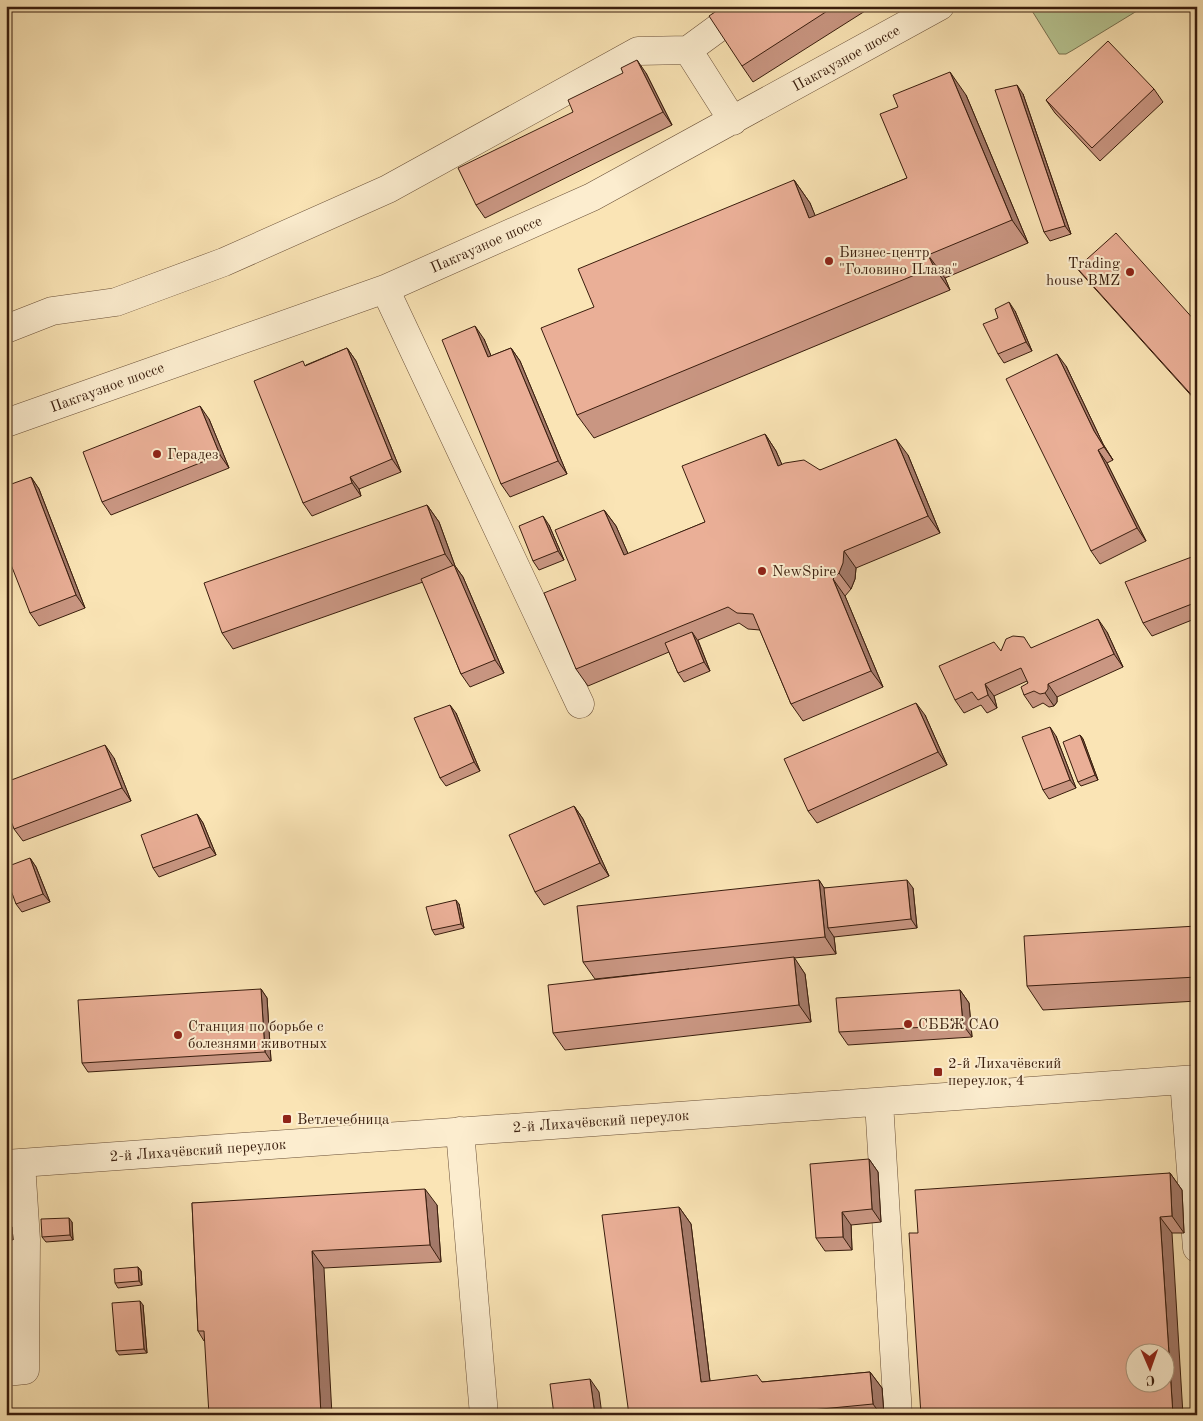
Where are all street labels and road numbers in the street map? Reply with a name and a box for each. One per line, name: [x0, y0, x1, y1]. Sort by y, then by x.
street label: Пакгаузное шоссе: [790, 24, 903, 95]
street label: Пакгаузное шоссе: [429, 214, 545, 277]
street label: Пакгаузное шоссе: [48, 361, 167, 416]
street label: 2-й Лихачёвский переулок: [512, 1109, 690, 1136]
street label: 2-й Лихачёвский переулок: [109, 1138, 287, 1165]

